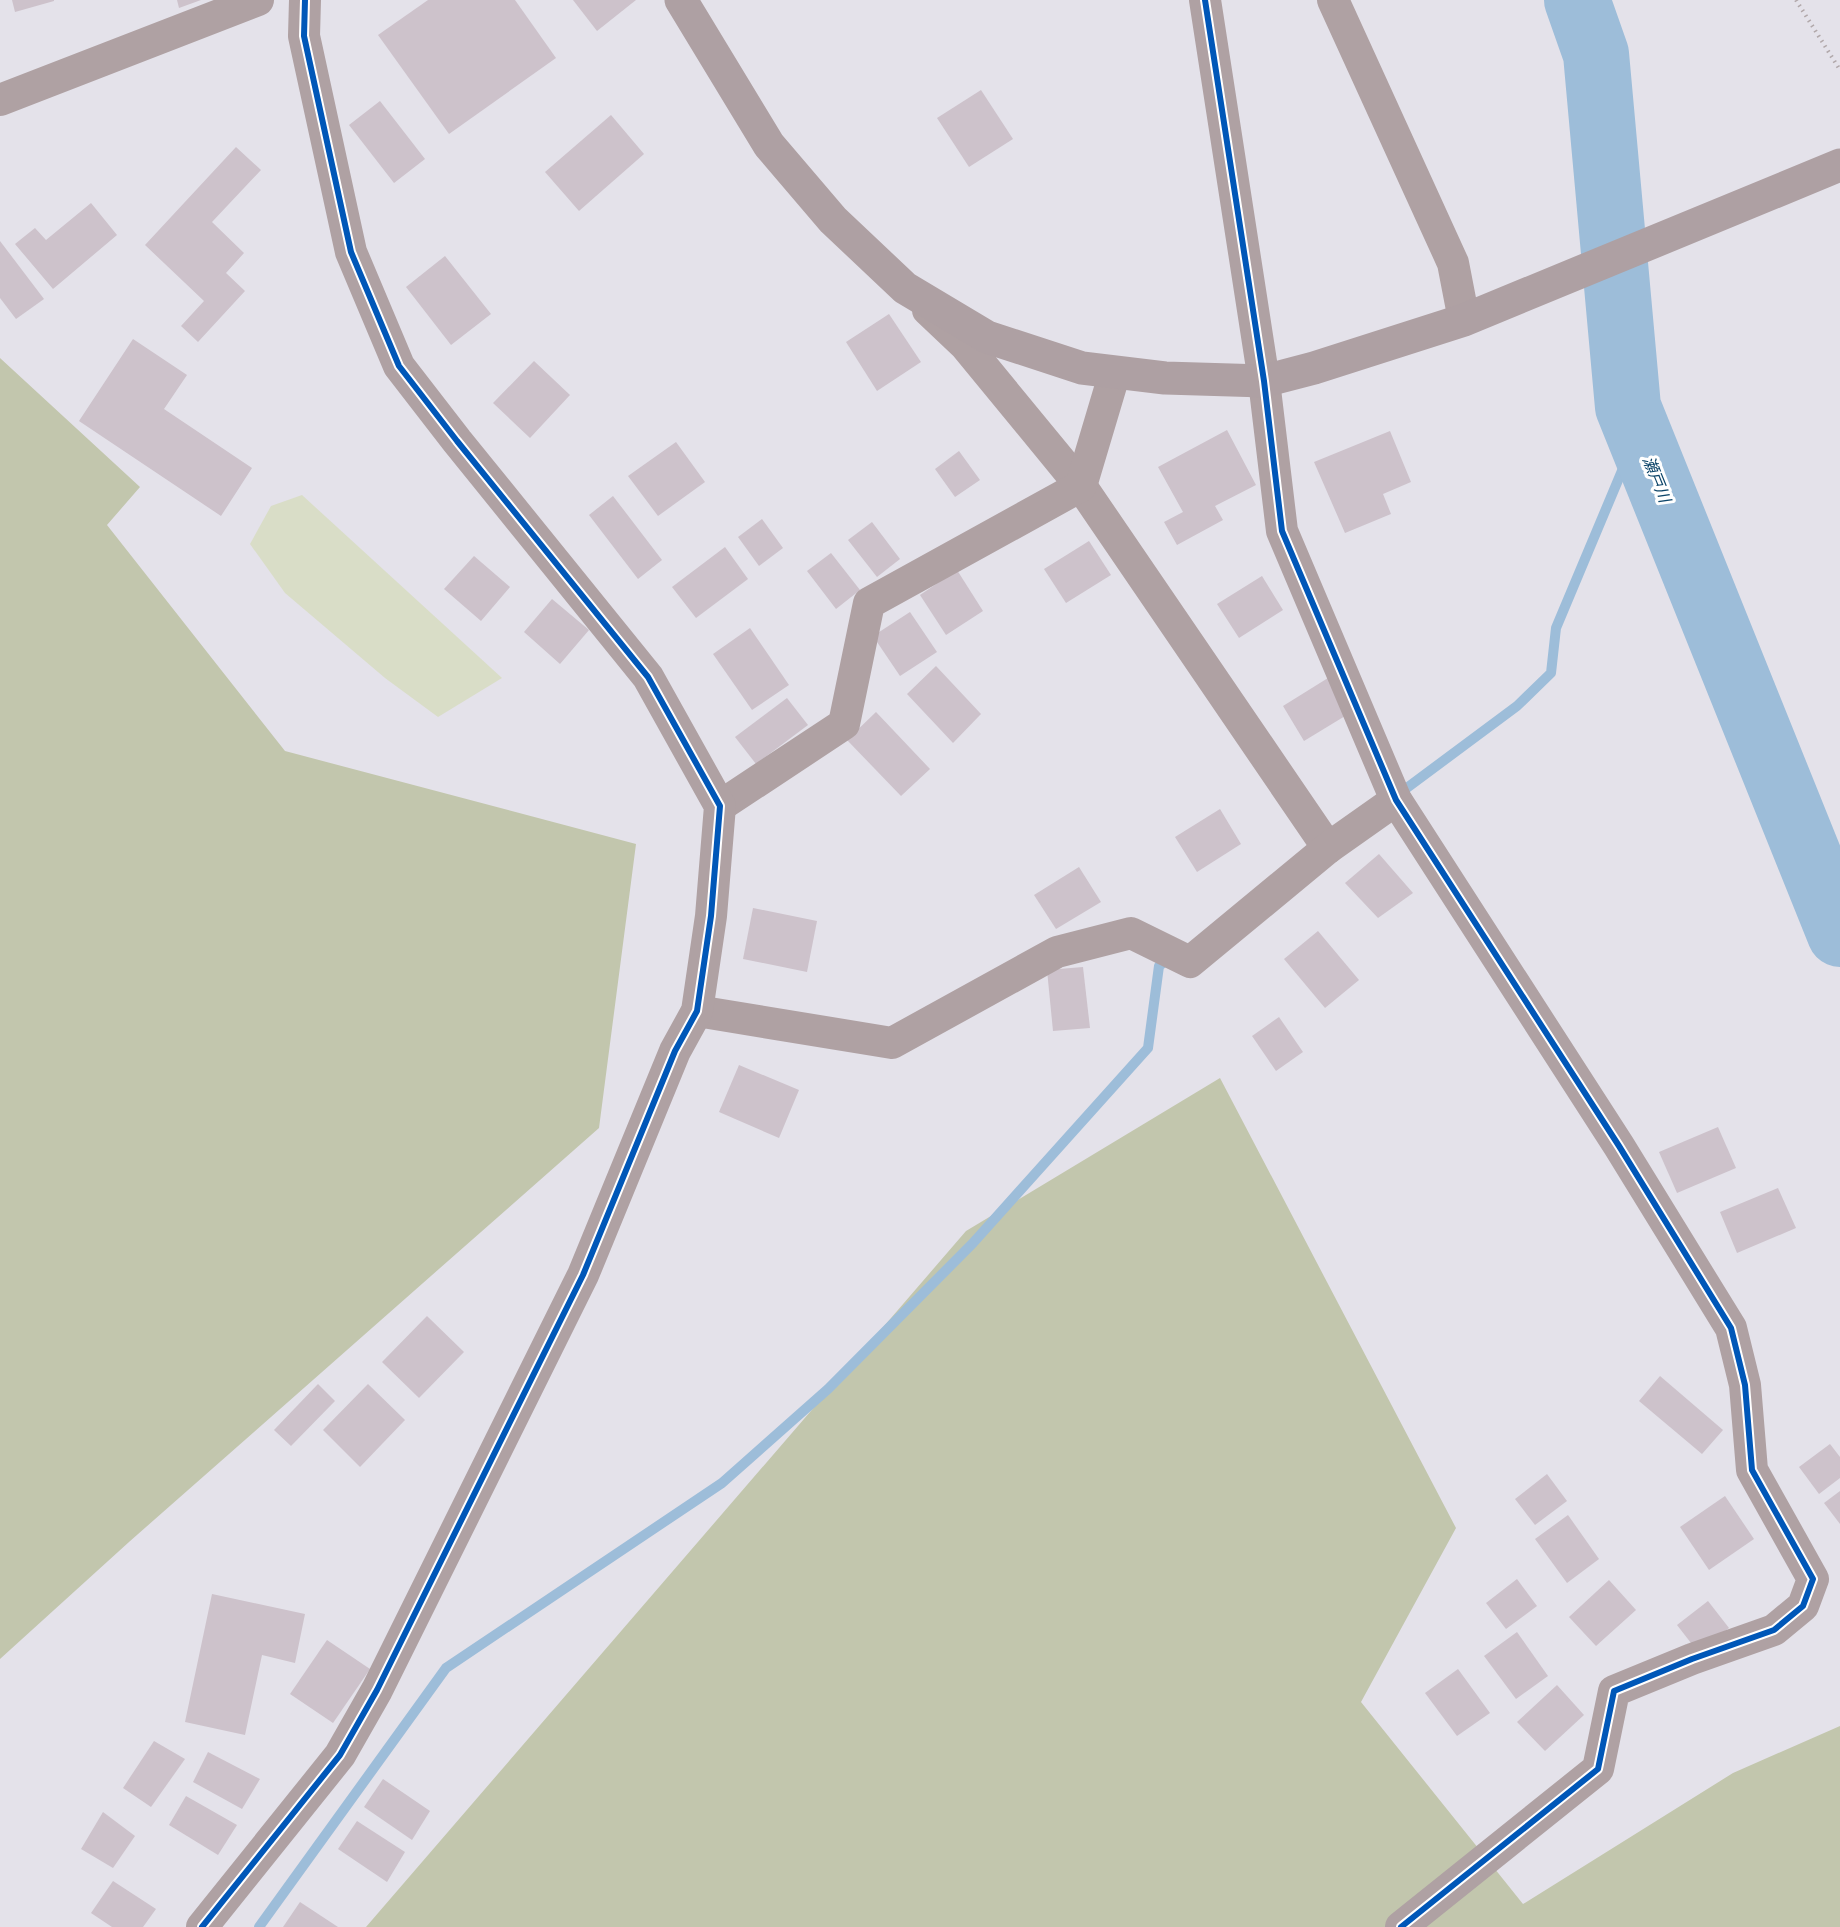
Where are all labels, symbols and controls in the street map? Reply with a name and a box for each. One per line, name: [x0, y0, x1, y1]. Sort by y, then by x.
water label: 瀬戸川: [1637, 452, 1678, 508]

